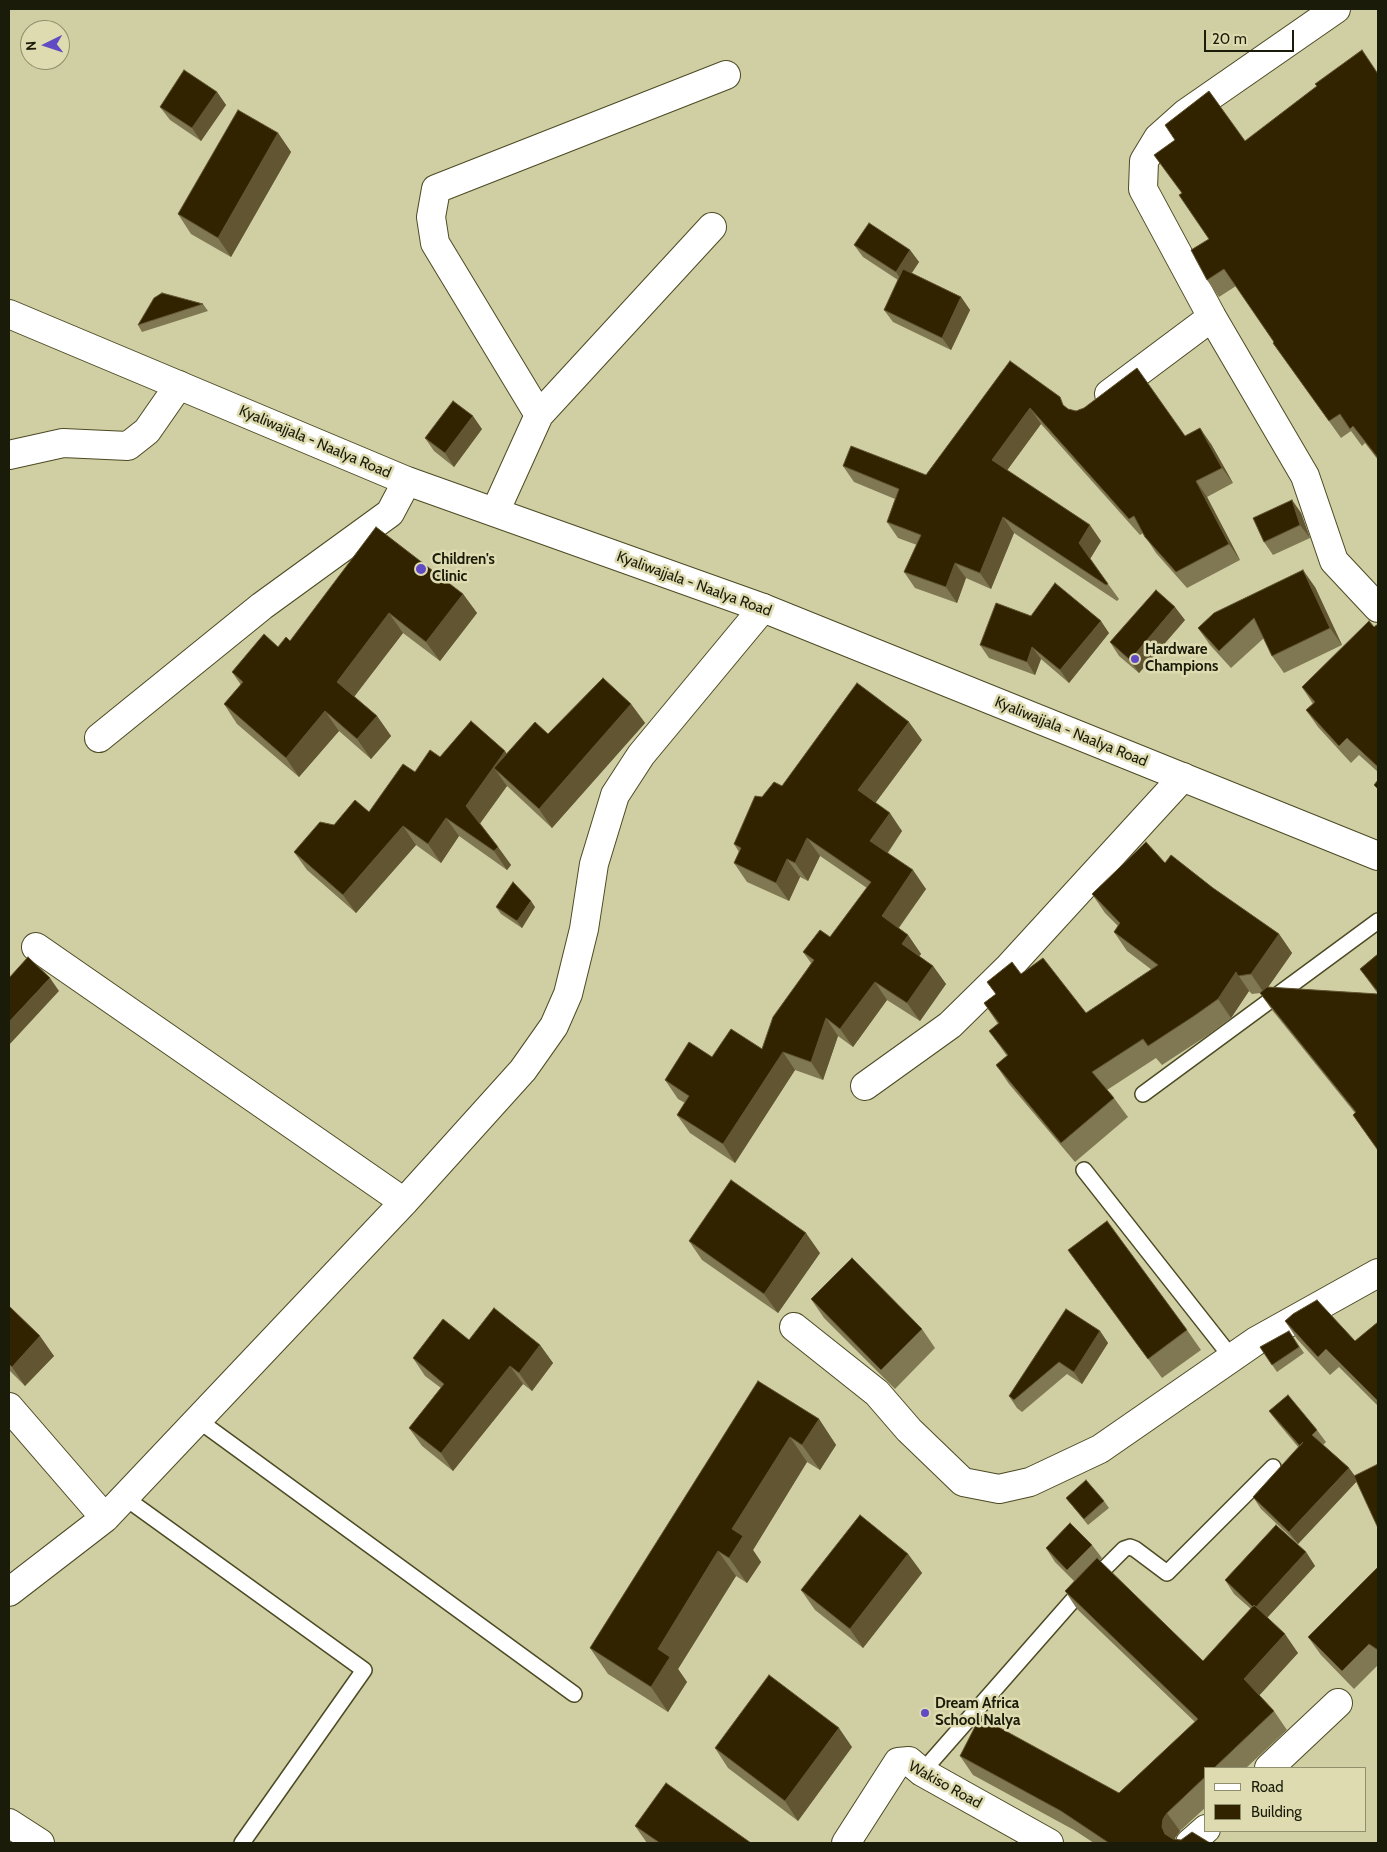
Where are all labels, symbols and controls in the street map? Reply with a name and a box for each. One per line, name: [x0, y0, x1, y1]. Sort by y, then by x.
north arrow: [20, 20, 70, 70]
scale bar: [1207, 20, 1297, 52]
text: 20 m: [1212, 30, 1247, 48]
text: N: [22, 40, 40, 52]
street label: Kyaliwajjala - Naalya Road: [236, 402, 394, 482]
street label: Kyaliwajjala - Naalya Road: [614, 548, 774, 620]
place label: Children's Clinic: [432, 551, 495, 586]
marker: Children's Clinic: [414, 562, 428, 576]
place label: Hardware Champions: [1145, 641, 1218, 676]
marker: Hardware Champions: [1129, 653, 1141, 665]
street label: Kyaliwajjala - Naalya Road: [992, 693, 1150, 771]
place label: Dream Africa School Nalya: [935, 1695, 1020, 1730]
marker: Dream Africa School Nalya: [919, 1707, 931, 1719]
street label: Wakiso Road: [905, 1757, 985, 1813]
legend: [1204, 1767, 1367, 1832]
text: Road: [1251, 1778, 1284, 1796]
text: Building: [1251, 1803, 1302, 1821]

